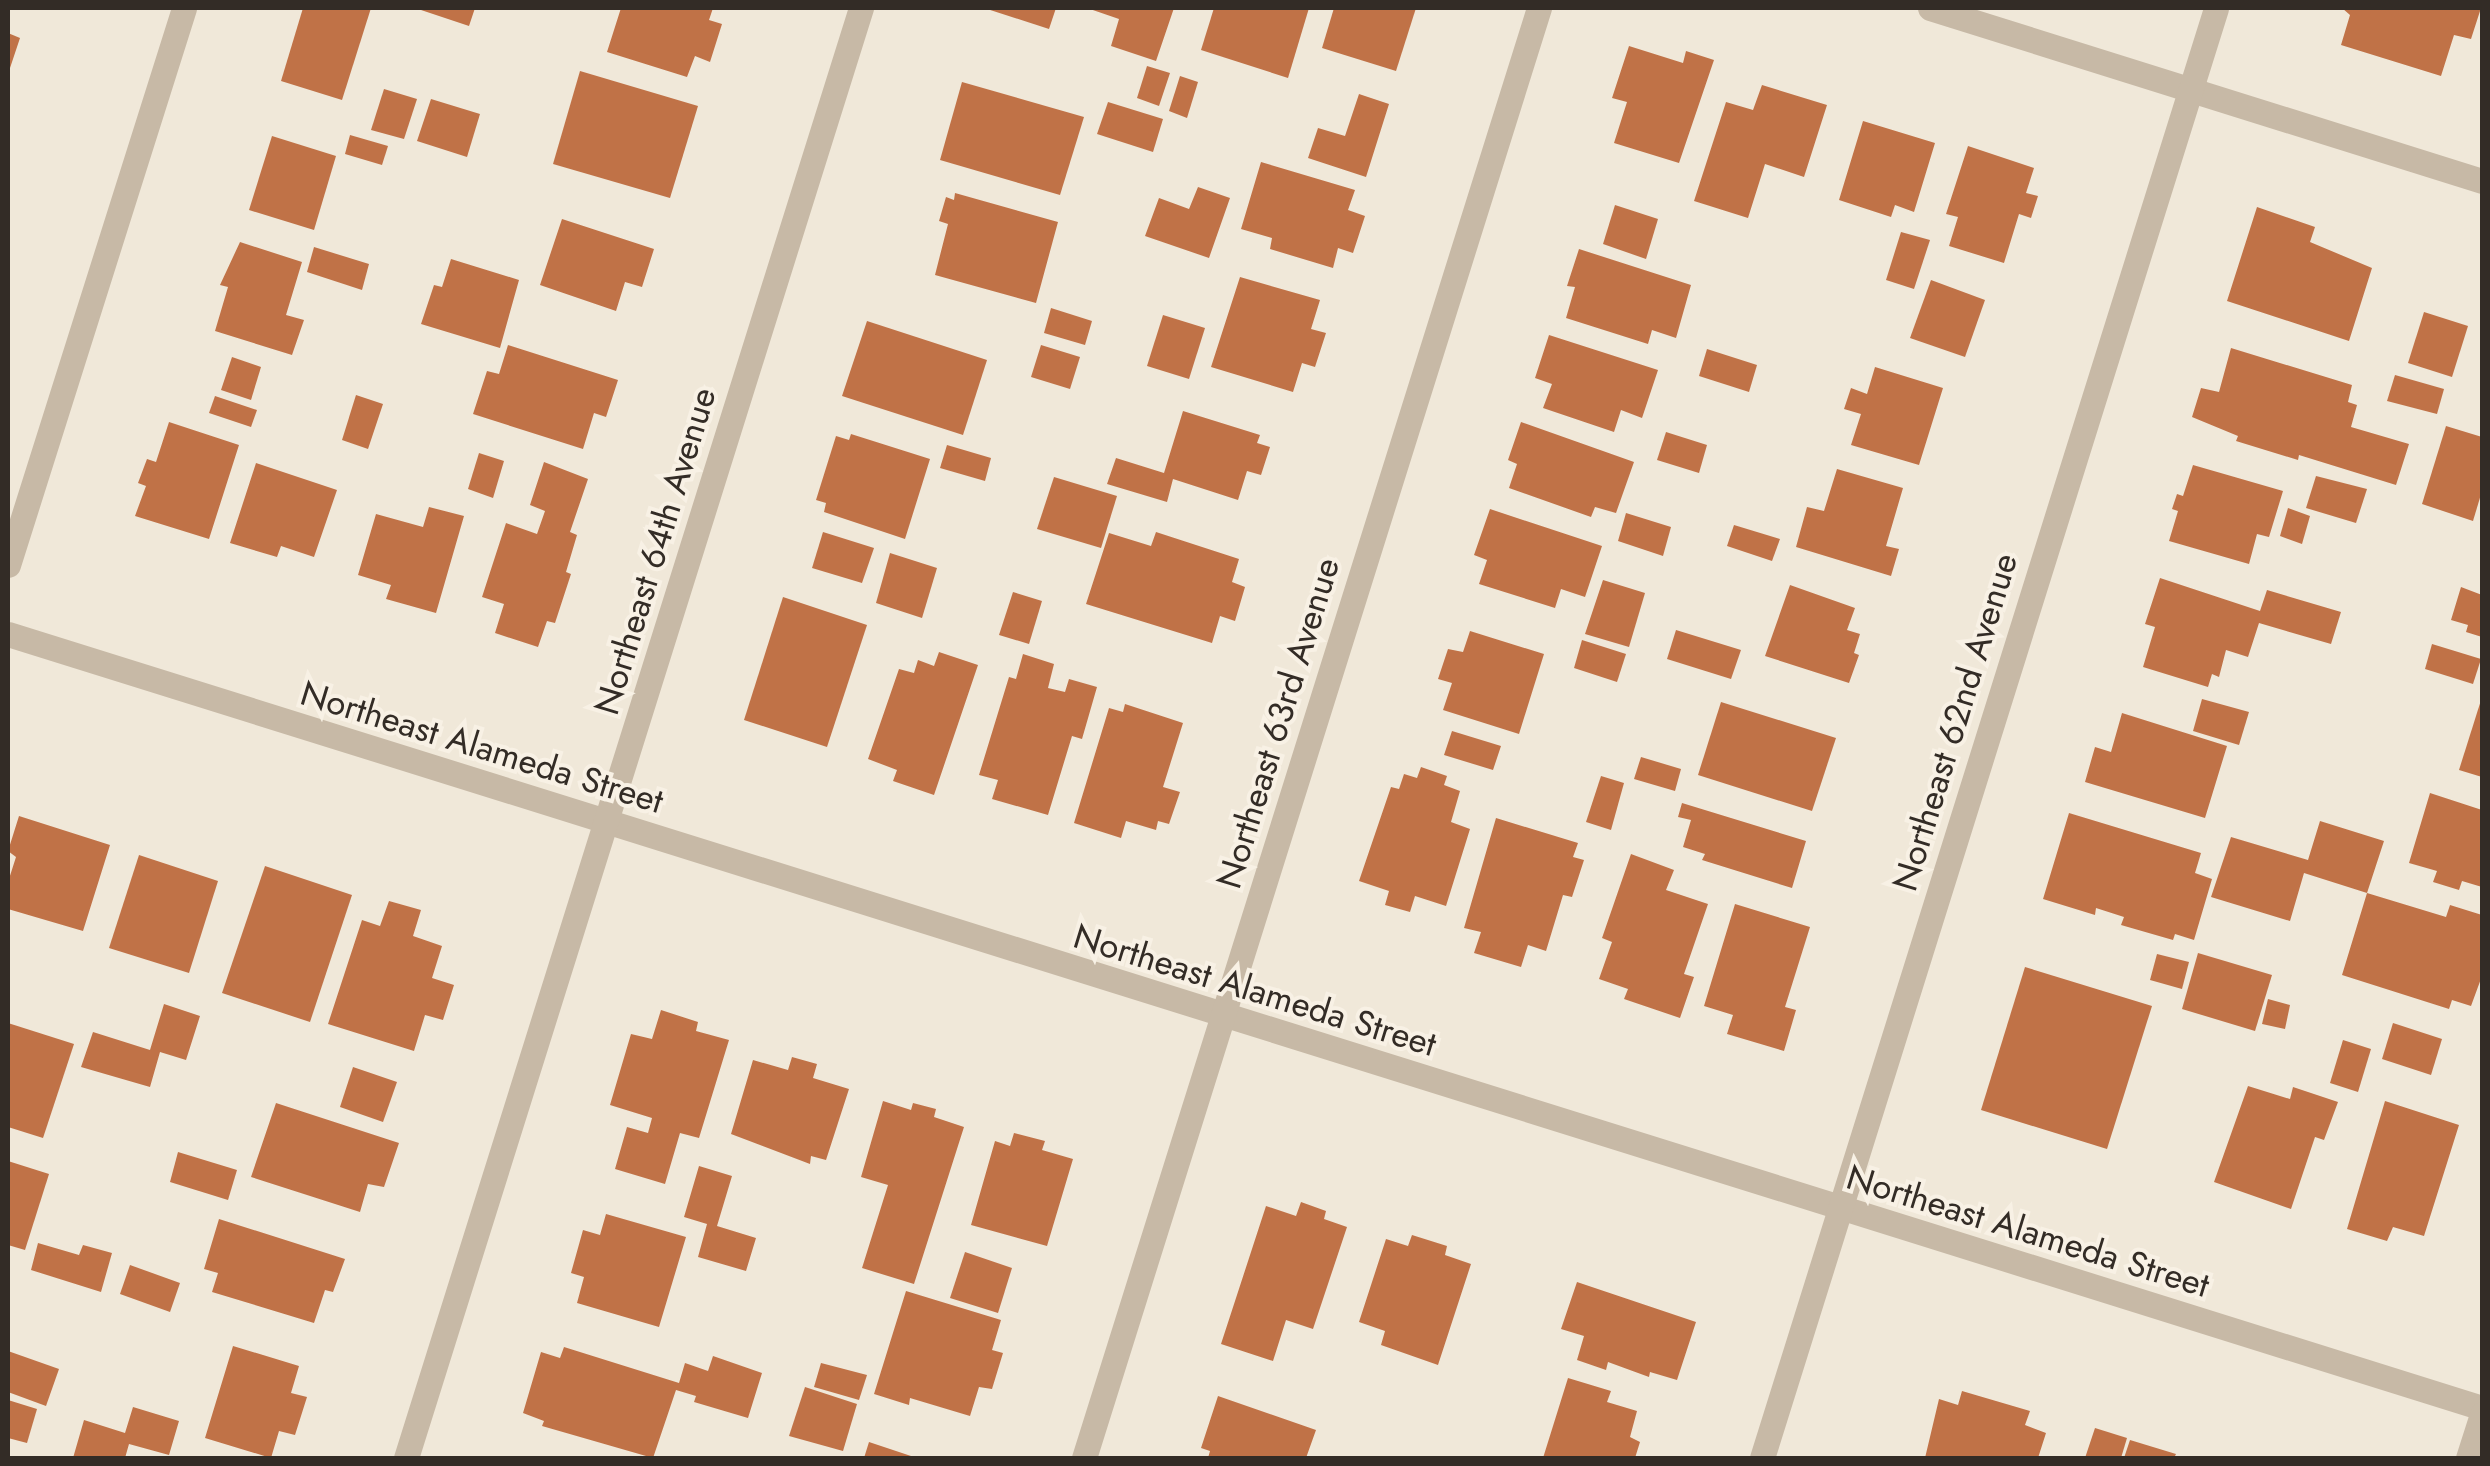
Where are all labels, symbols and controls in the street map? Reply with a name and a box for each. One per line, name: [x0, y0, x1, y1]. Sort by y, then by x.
street label: Northeast 64th Avenue: [585, 382, 725, 720]
street label: Northeast 62nd Avenue: [1884, 548, 2026, 896]
street label: Northeast 63rd Avenue: [1208, 553, 1348, 893]
street label: Northeast Alameda Street: [296, 672, 668, 822]
street label: Northeast Alameda Street: [1069, 915, 1441, 1065]
street label: Northeast Alameda Street: [1842, 1156, 2214, 1306]

